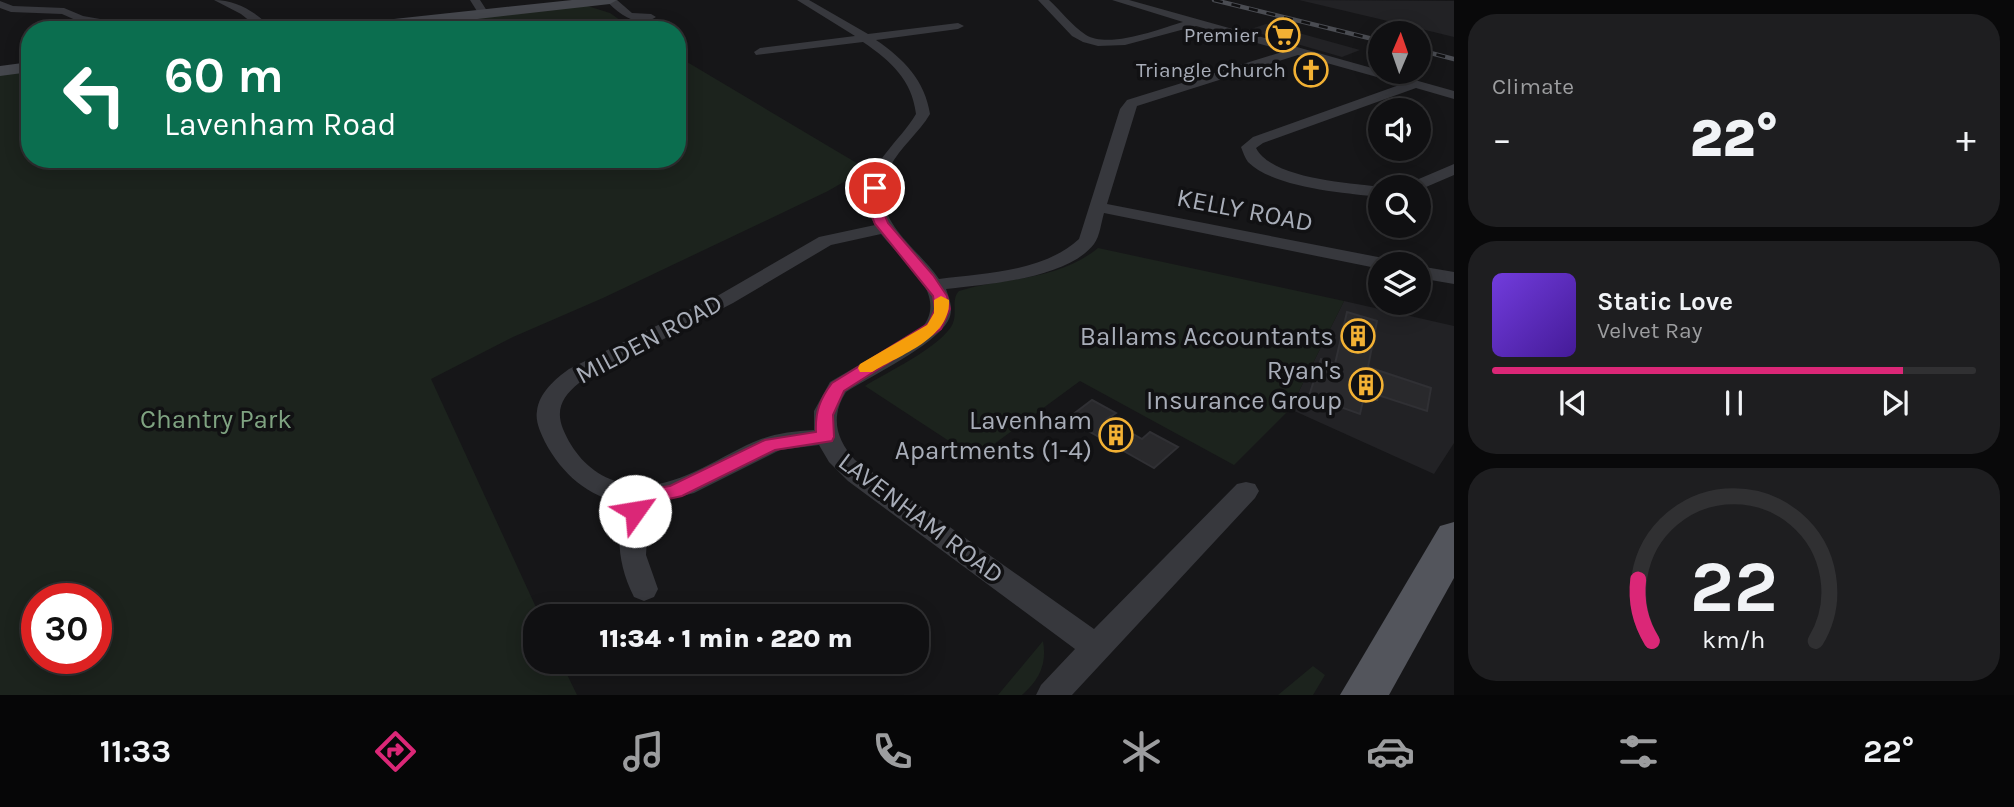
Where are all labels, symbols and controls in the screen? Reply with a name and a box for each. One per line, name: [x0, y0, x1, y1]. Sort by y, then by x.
supermarket icon: Premier: [1264, 16, 1302, 54]
north arrow: [1368, 21, 1432, 84]
map controls: [1368, 21, 1431, 315]
place label: Premier: [1184, 23, 1258, 47]
text: 60 m: [164, 47, 284, 104]
icon: left: [49, 49, 140, 140]
church icon: Triangle Church: [1292, 51, 1330, 89]
place label: Triangle Church: [1136, 58, 1286, 82]
text: Climate: [1492, 73, 1574, 100]
button: sound: [1368, 98, 1431, 161]
text: Lavenham Road: [164, 106, 397, 143]
text: 22°: [1690, 108, 1778, 169]
text: −: [1492, 117, 1512, 162]
text: +: [1956, 117, 1976, 162]
pin: [845, 158, 905, 218]
icon: arrive: [856, 169, 894, 207]
button: search: [1368, 175, 1431, 238]
street label: KELLY ROAD: [1174, 182, 1316, 238]
button: layers: [1368, 252, 1431, 315]
text: Static Love: [1597, 286, 1733, 317]
street label: MILDEN ROAD: [570, 287, 728, 391]
building icon: Ballams Accountants: [1339, 317, 1377, 355]
text: Velvet Ray: [1597, 317, 1702, 344]
place label: Ballams Accountants: [1080, 321, 1334, 352]
place label: Ryan's Insurance Group: [1146, 355, 1342, 416]
building icon: Ryan's Insurance Group: [1347, 366, 1385, 404]
icon: previous: [1554, 384, 1592, 422]
icon: pause: [1715, 384, 1753, 422]
icon: next: [1876, 384, 1914, 422]
park label: Chantry Park: [140, 404, 292, 435]
place label: Lavenham Apartments (1-4): [895, 405, 1092, 466]
building icon: Lavenham Apartments (1-4): [1097, 416, 1135, 454]
street label: LAVENHAM ROAD: [832, 446, 1010, 590]
position arrow: [598, 474, 672, 548]
text: 22: [1690, 544, 1778, 629]
speed limit sign: 30: [21, 583, 112, 674]
text: 11:34 · 1 min · 220 m: [599, 623, 853, 654]
text: km/h: [1702, 624, 1766, 653]
icon: directions: [371, 727, 420, 776]
icon: music: [619, 727, 668, 776]
icon: phone: [868, 727, 917, 776]
icon: climate: [1117, 727, 1166, 776]
icon: car: [1366, 727, 1415, 776]
icon: filters: [1614, 727, 1663, 776]
text: 11:33: [100, 733, 171, 770]
text: 22°: [1863, 733, 1914, 770]

